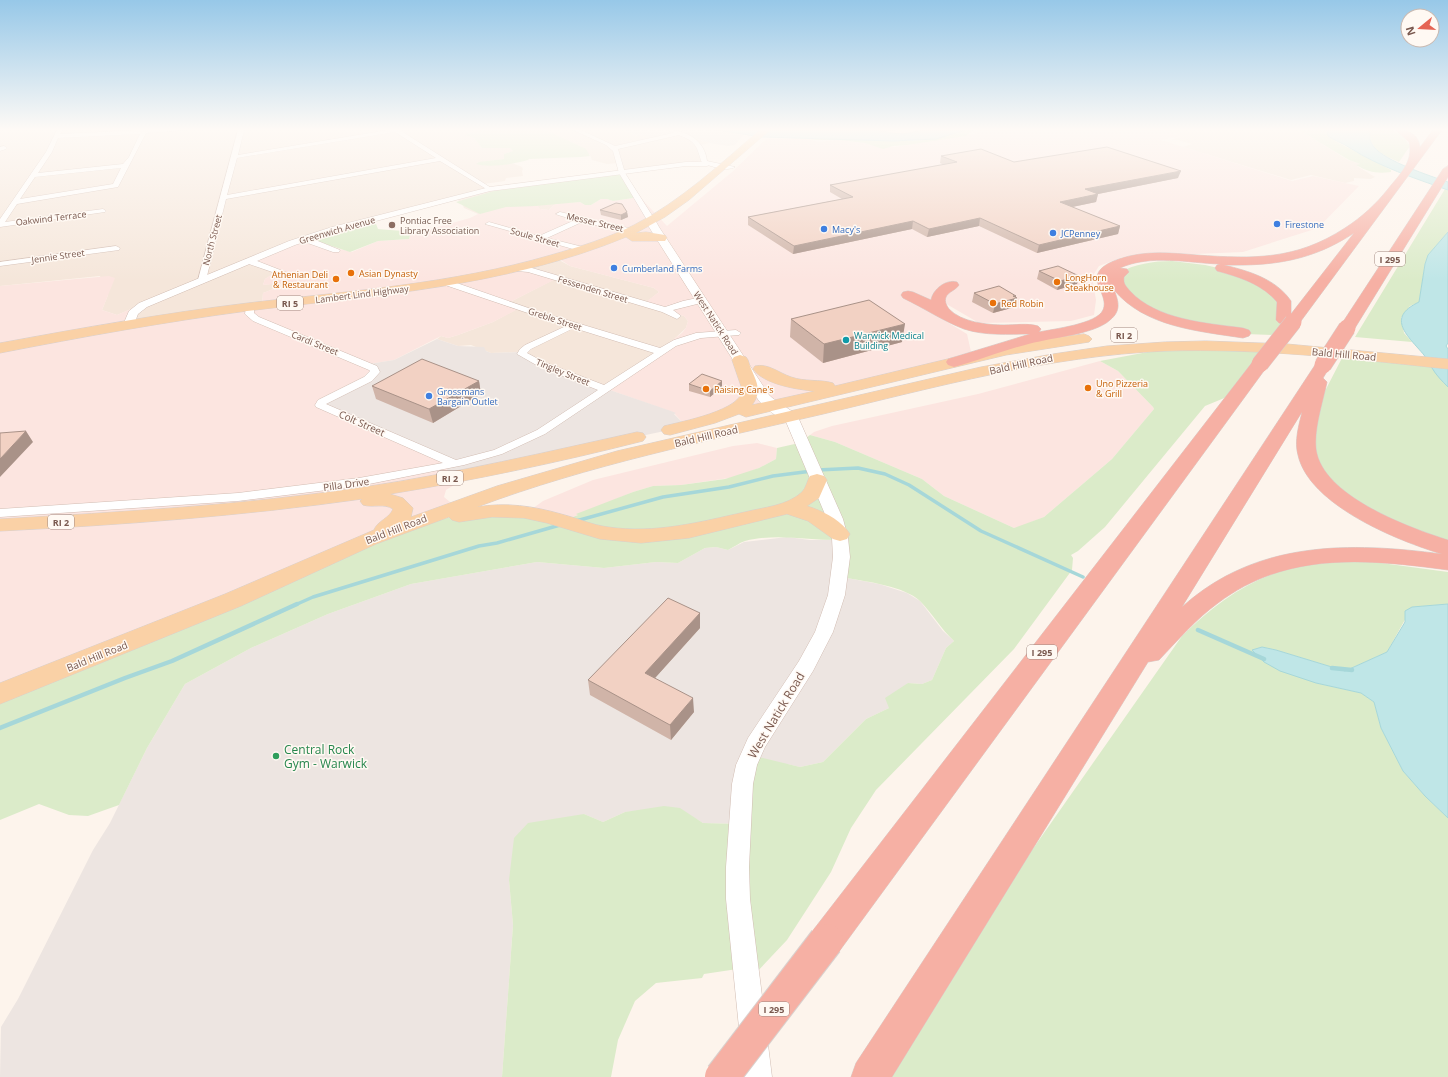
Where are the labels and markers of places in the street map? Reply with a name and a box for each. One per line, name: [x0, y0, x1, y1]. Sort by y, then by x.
place label: Pontiac Free Library Association: [400, 214, 479, 237]
place label: Firestone: [1285, 218, 1324, 231]
marker: Firestone: [1272, 219, 1282, 229]
marker: Pontiac Free Library Association: [387, 220, 397, 230]
place label: Macy's: [832, 223, 860, 236]
marker: Macy's: [819, 224, 829, 234]
place label: JCPenney: [1060, 227, 1101, 240]
marker: JCPenney: [1048, 228, 1058, 238]
place label: Cumberland Farms: [622, 262, 702, 275]
marker: Cumberland Farms: [609, 263, 619, 273]
place label: Asian Dynasty: [359, 267, 418, 280]
place label: Athenian Deli & Restaurant: [272, 268, 328, 291]
marker: Asian Dynasty: [346, 268, 356, 278]
place label: LongHorn Steakhouse: [1065, 271, 1114, 294]
marker: Athenian Deli & Restaurant: [331, 274, 341, 284]
marker: LongHorn Steakhouse: [1052, 277, 1062, 287]
place label: Red Robin: [1001, 297, 1044, 310]
marker: Red Robin: [988, 298, 998, 308]
place label: Warwick Medical Building: [854, 329, 924, 352]
marker: Warwick Medical Building: [841, 335, 851, 345]
place label: Uno Pizzeria & Grill: [1096, 377, 1148, 400]
place label: Raising Cane's: [714, 383, 774, 396]
marker: Uno Pizzeria & Grill: [1083, 383, 1093, 393]
marker: Raising Cane's: [701, 384, 711, 394]
place label: Grossmans Bargain Outlet: [437, 385, 498, 408]
marker: Grossmans Bargain Outlet: [424, 391, 434, 401]
place label: Central Rock Gym - Warwick: [284, 741, 368, 772]
marker: Central Rock Gym - Warwick: [271, 751, 281, 761]

